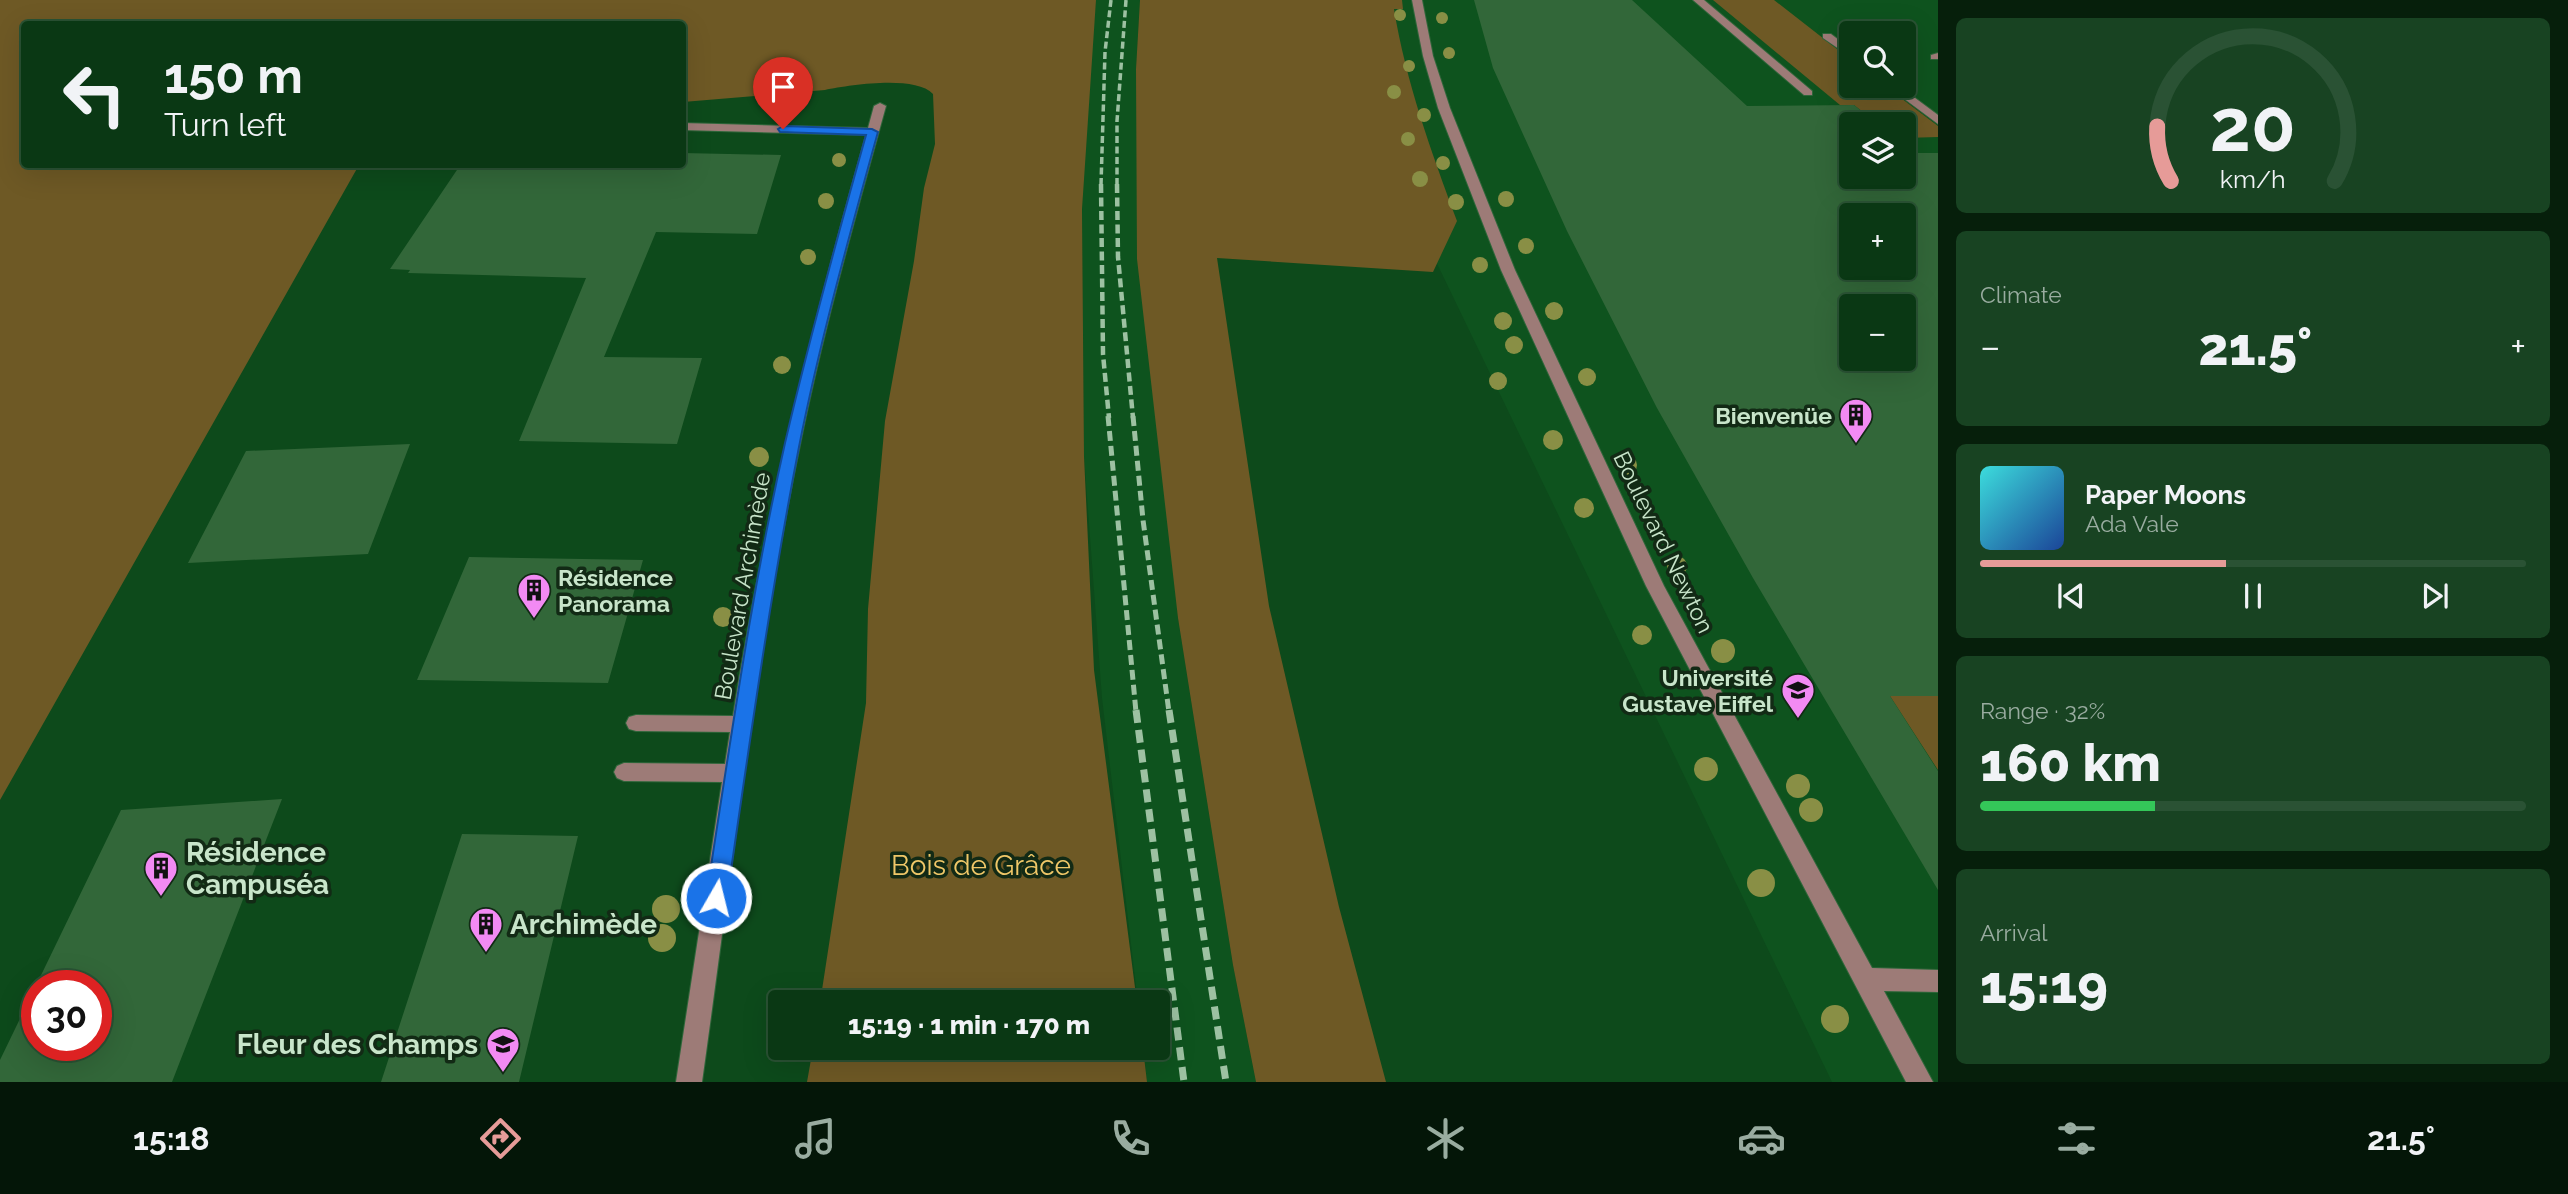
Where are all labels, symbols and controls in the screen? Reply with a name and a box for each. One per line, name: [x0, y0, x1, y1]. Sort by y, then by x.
map controls: [1839, 21, 1916, 371]
button: search: [1839, 21, 1916, 98]
text: 150 m: [164, 47, 303, 104]
icon: left: [49, 49, 140, 140]
pin: [753, 57, 813, 129]
icon: arrive: [764, 68, 802, 106]
text: 20: [2210, 84, 2296, 169]
text: Turn left: [164, 106, 286, 143]
button: layers: [1839, 112, 1916, 189]
text: km/h: [2220, 164, 2286, 194]
button: +: [1839, 203, 1916, 280]
text: Climate: [1980, 281, 2062, 308]
button: −: [1839, 294, 1916, 371]
text: 21.5°: [2198, 316, 2312, 377]
text: −: [1980, 324, 2000, 369]
text: +: [2510, 324, 2526, 369]
building icon: Bienvenüe: [1837, 396, 1875, 445]
place label: Bienvenüe: [1715, 402, 1832, 429]
street label: Boulevard Newton: [1608, 447, 1720, 637]
street label: Boulevard Archimède: [709, 470, 775, 702]
text: Paper Moons: [2085, 480, 2246, 510]
text: Ada Vale: [2085, 510, 2179, 537]
place label: Résidence Panorama: [558, 564, 673, 617]
building icon: Résidence Panorama: [515, 571, 553, 620]
icon: previous: [2052, 577, 2090, 615]
icon: pause: [2234, 577, 2272, 615]
icon: next: [2416, 577, 2454, 615]
place label: Université Gustave Eiffel: [1622, 664, 1774, 717]
school or university icon: Université Gustave Eiffel: [1779, 671, 1817, 720]
text: Range · 32%: [1980, 697, 2105, 724]
text: 160 km: [1980, 732, 2161, 793]
place label: Résidence Campuséa: [186, 836, 329, 901]
building icon: Résidence Campuséa: [142, 849, 180, 898]
park label: Bois de Grâce: [891, 849, 1071, 882]
position arrow: [679, 861, 753, 935]
building icon: Archimède: [467, 905, 505, 954]
place label: Archimède: [510, 908, 657, 941]
text: Arrival: [1980, 919, 2047, 946]
text: 15:19: [1980, 954, 2108, 1015]
speed limit sign: 30: [21, 970, 112, 1061]
text: 15:19 · 1 min · 170 m: [848, 1010, 1090, 1040]
school or university icon: Fleur des Champs: [484, 1025, 522, 1074]
place label: Fleur des Champs: [237, 1028, 478, 1061]
icon: directions: [476, 1114, 525, 1163]
icon: music: [791, 1114, 840, 1163]
icon: phone: [1106, 1114, 1155, 1163]
icon: climate: [1421, 1114, 1470, 1163]
icon: car: [1737, 1114, 1786, 1163]
icon: filters: [2052, 1114, 2101, 1163]
text: 15:18: [133, 1120, 210, 1157]
text: 21.5°: [2367, 1120, 2435, 1157]

